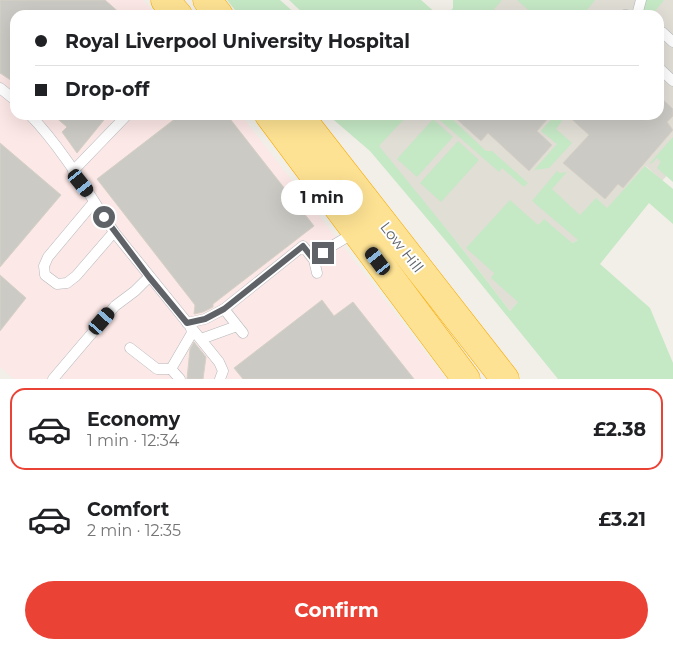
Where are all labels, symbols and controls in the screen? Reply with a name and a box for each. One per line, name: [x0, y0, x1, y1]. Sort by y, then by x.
text: Royal Liverpool University Hospital: [65, 30, 410, 53]
text: Drop-off: [65, 78, 149, 101]
car: [65, 167, 96, 199]
callout: 1 min: [282, 180, 364, 216]
text: 1 min: [300, 188, 344, 207]
route start: [93, 206, 115, 228]
street label: Low Hill: [376, 218, 428, 276]
route end: [312, 242, 334, 264]
car: [362, 245, 393, 277]
car: [86, 305, 117, 337]
icon: car: [27, 407, 72, 452]
text: Economy: [87, 408, 180, 431]
text: £2.38: [593, 418, 646, 441]
text: 1 min · 12:34: [87, 431, 179, 450]
icon: car: [27, 497, 72, 542]
text: Comfort: [87, 498, 169, 521]
text: £3.21: [598, 508, 646, 531]
text: 2 min · 12:35: [87, 521, 181, 540]
button: Confirm: [25, 581, 648, 639]

